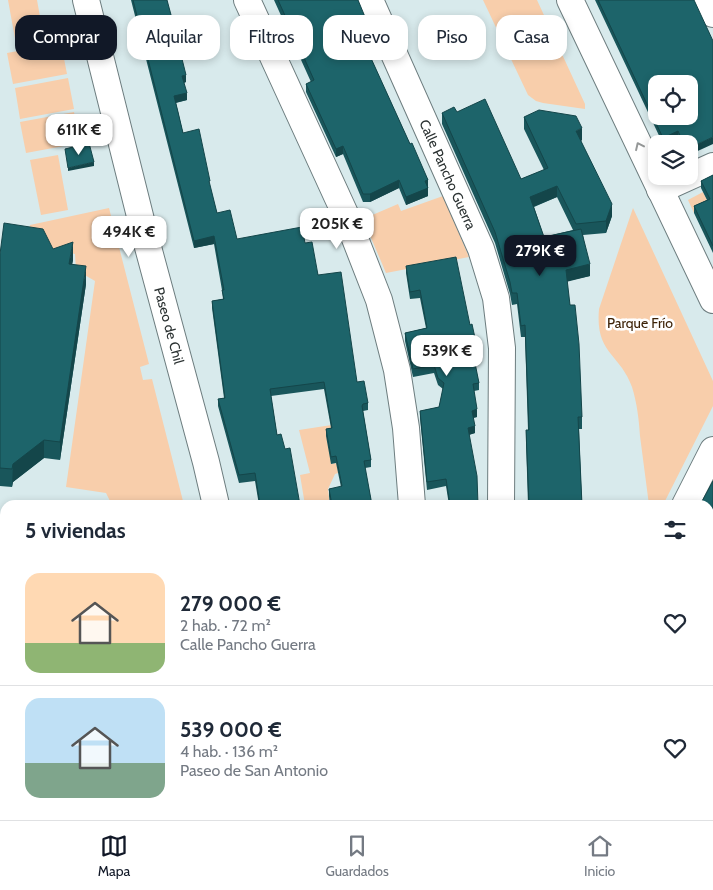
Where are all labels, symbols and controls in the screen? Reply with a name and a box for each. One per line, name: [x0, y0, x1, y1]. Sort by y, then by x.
chip: Comprar: [15, 15, 117, 60]
chip: Alquilar: [127, 15, 220, 60]
chip: Filtros: [230, 15, 313, 60]
chip: Nuevo: [323, 15, 408, 60]
chip: Piso: [418, 15, 486, 60]
chip: Casa: [496, 15, 567, 60]
map controls: [648, 75, 698, 185]
button: locate: [648, 75, 698, 125]
pin: 611K €: [38, 114, 120, 156]
street label: Calle Pancho Guerra: [415, 117, 480, 233]
text: 611K €: [57, 120, 101, 139]
button: layers: [648, 135, 698, 185]
one-way arrow: [635, 142, 645, 151]
pin: 205K €: [296, 208, 378, 250]
text: 205K €: [311, 214, 363, 233]
pin: 494K €: [88, 216, 170, 258]
text: 494K €: [103, 222, 155, 241]
pin: 279K €: [499, 234, 581, 277]
text: 279K €: [515, 241, 565, 260]
street label: Paseo de Chil: [150, 285, 188, 367]
park label: Parque Frío: [607, 314, 673, 332]
pin: 539K €: [406, 334, 488, 377]
text: 539K €: [422, 341, 472, 360]
icon: filters: [661, 516, 689, 544]
text: 5 viviendas: [25, 518, 126, 543]
text: 279 000 €: [180, 591, 281, 616]
icon: home: [65, 593, 125, 653]
icon: heart: [661, 609, 689, 637]
text: 2 hab. · 72 m²: [180, 616, 271, 635]
text: Calle Pancho Guerra: [180, 635, 316, 654]
text: 539 000 €: [180, 717, 282, 742]
icon: home: [65, 718, 125, 778]
icon: heart: [661, 734, 689, 762]
text: 4 hab. · 136 m²: [180, 742, 278, 761]
text: Paseo de San Antonio: [180, 761, 328, 780]
tab: Mapa: [98, 832, 130, 880]
tab: Guardados: [325, 832, 389, 880]
tab: Inicio: [584, 832, 615, 880]

